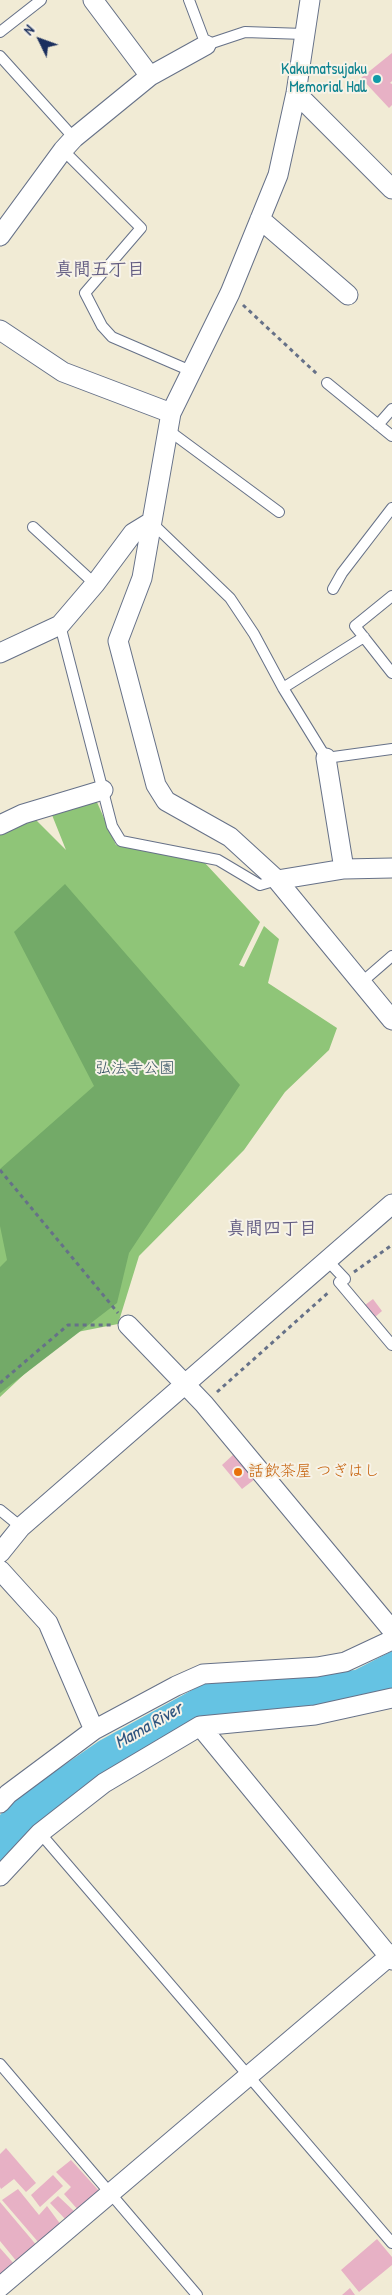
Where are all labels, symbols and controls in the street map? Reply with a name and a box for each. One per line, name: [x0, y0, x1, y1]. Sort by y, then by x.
north arrow: [15, 15, 65, 65]
text: N: [19, 21, 38, 39]
place label: Kakumatsujaku Memorial Hall: [281, 60, 367, 98]
marker: Kakumatsujaku Memorial Hall: [371, 73, 383, 85]
district label: 真間五丁目: [55, 259, 145, 281]
park label: 弘法寺公園: [95, 1059, 175, 1079]
district label: 真間四丁目: [227, 1218, 317, 1240]
place label: 話飲茶屋 つぎはし: [248, 1462, 380, 1482]
marker: 話飲茶屋 つぎはし: [232, 1466, 244, 1478]
water label: Mama River: [111, 1698, 187, 1754]

